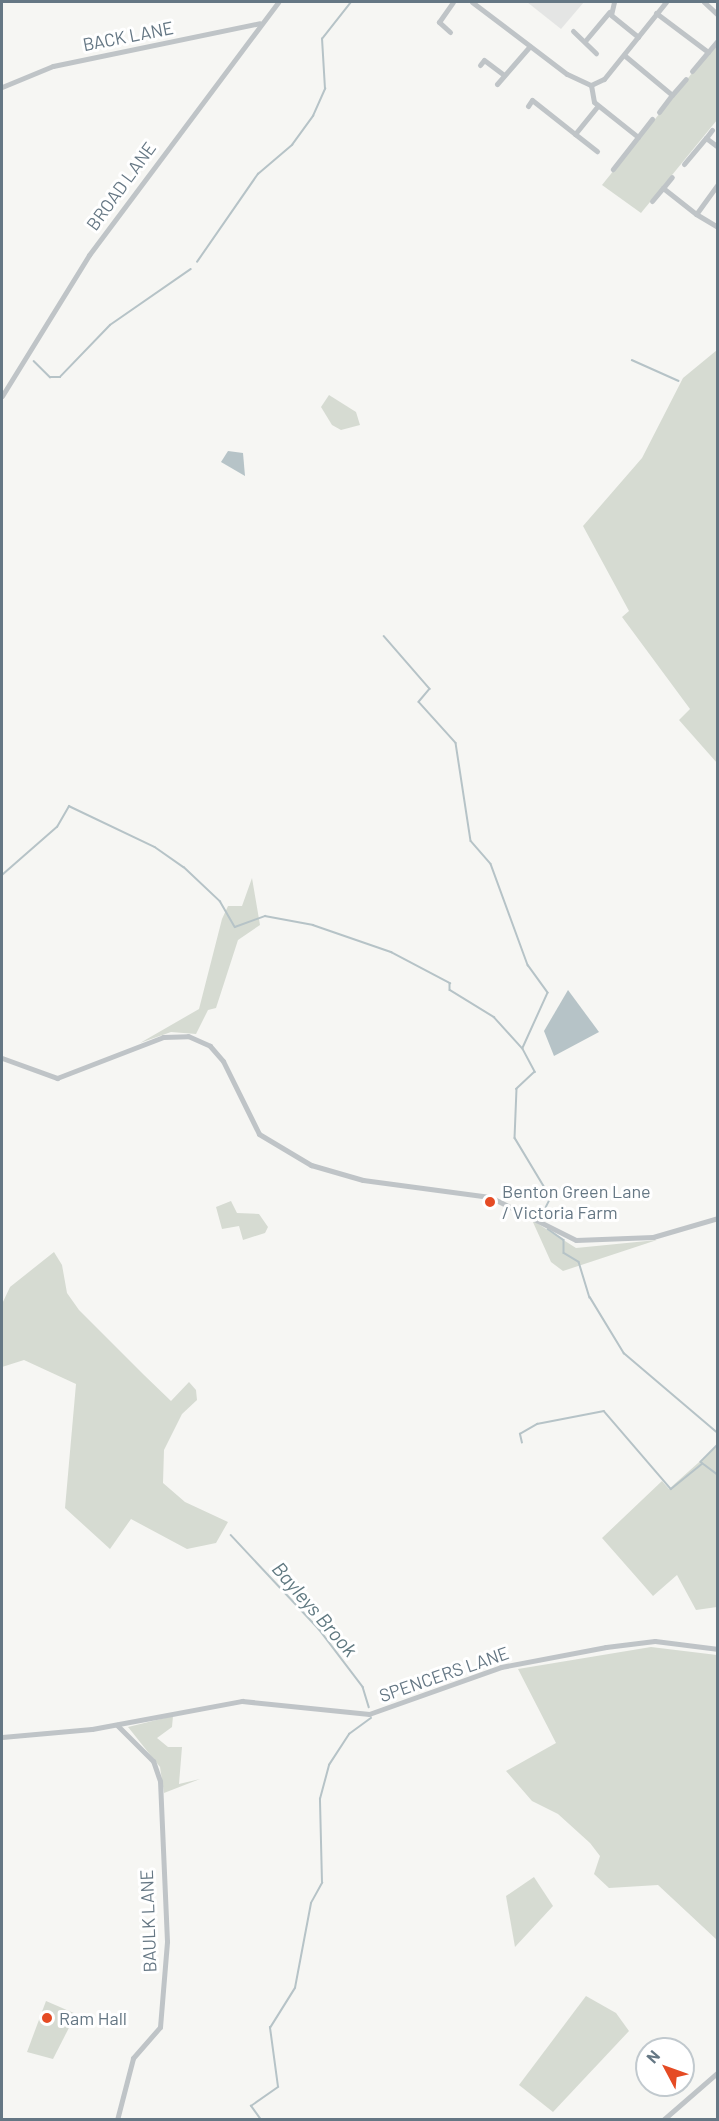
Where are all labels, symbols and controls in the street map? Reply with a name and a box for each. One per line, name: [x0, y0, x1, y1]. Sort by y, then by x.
street label: BACK LANE: [81, 17, 175, 55]
street label: BROAD LANE: [82, 138, 160, 234]
place label: Benton Green Lane / Victoria Farm: [502, 1181, 651, 1224]
marker: Benton Green Lane / Victoria Farm: [483, 1195, 497, 1209]
water label: Bayleys Brook: [267, 1557, 363, 1661]
street label: SPENCERS LANE: [376, 1642, 512, 1706]
street label: BAULK LANE: [135, 1869, 161, 1973]
place label: Ram Hall: [59, 2007, 127, 2029]
marker: Ram Hall: [40, 2011, 54, 2025]
north arrow: [635, 2037, 695, 2097]
text: N: [642, 2046, 663, 2066]

